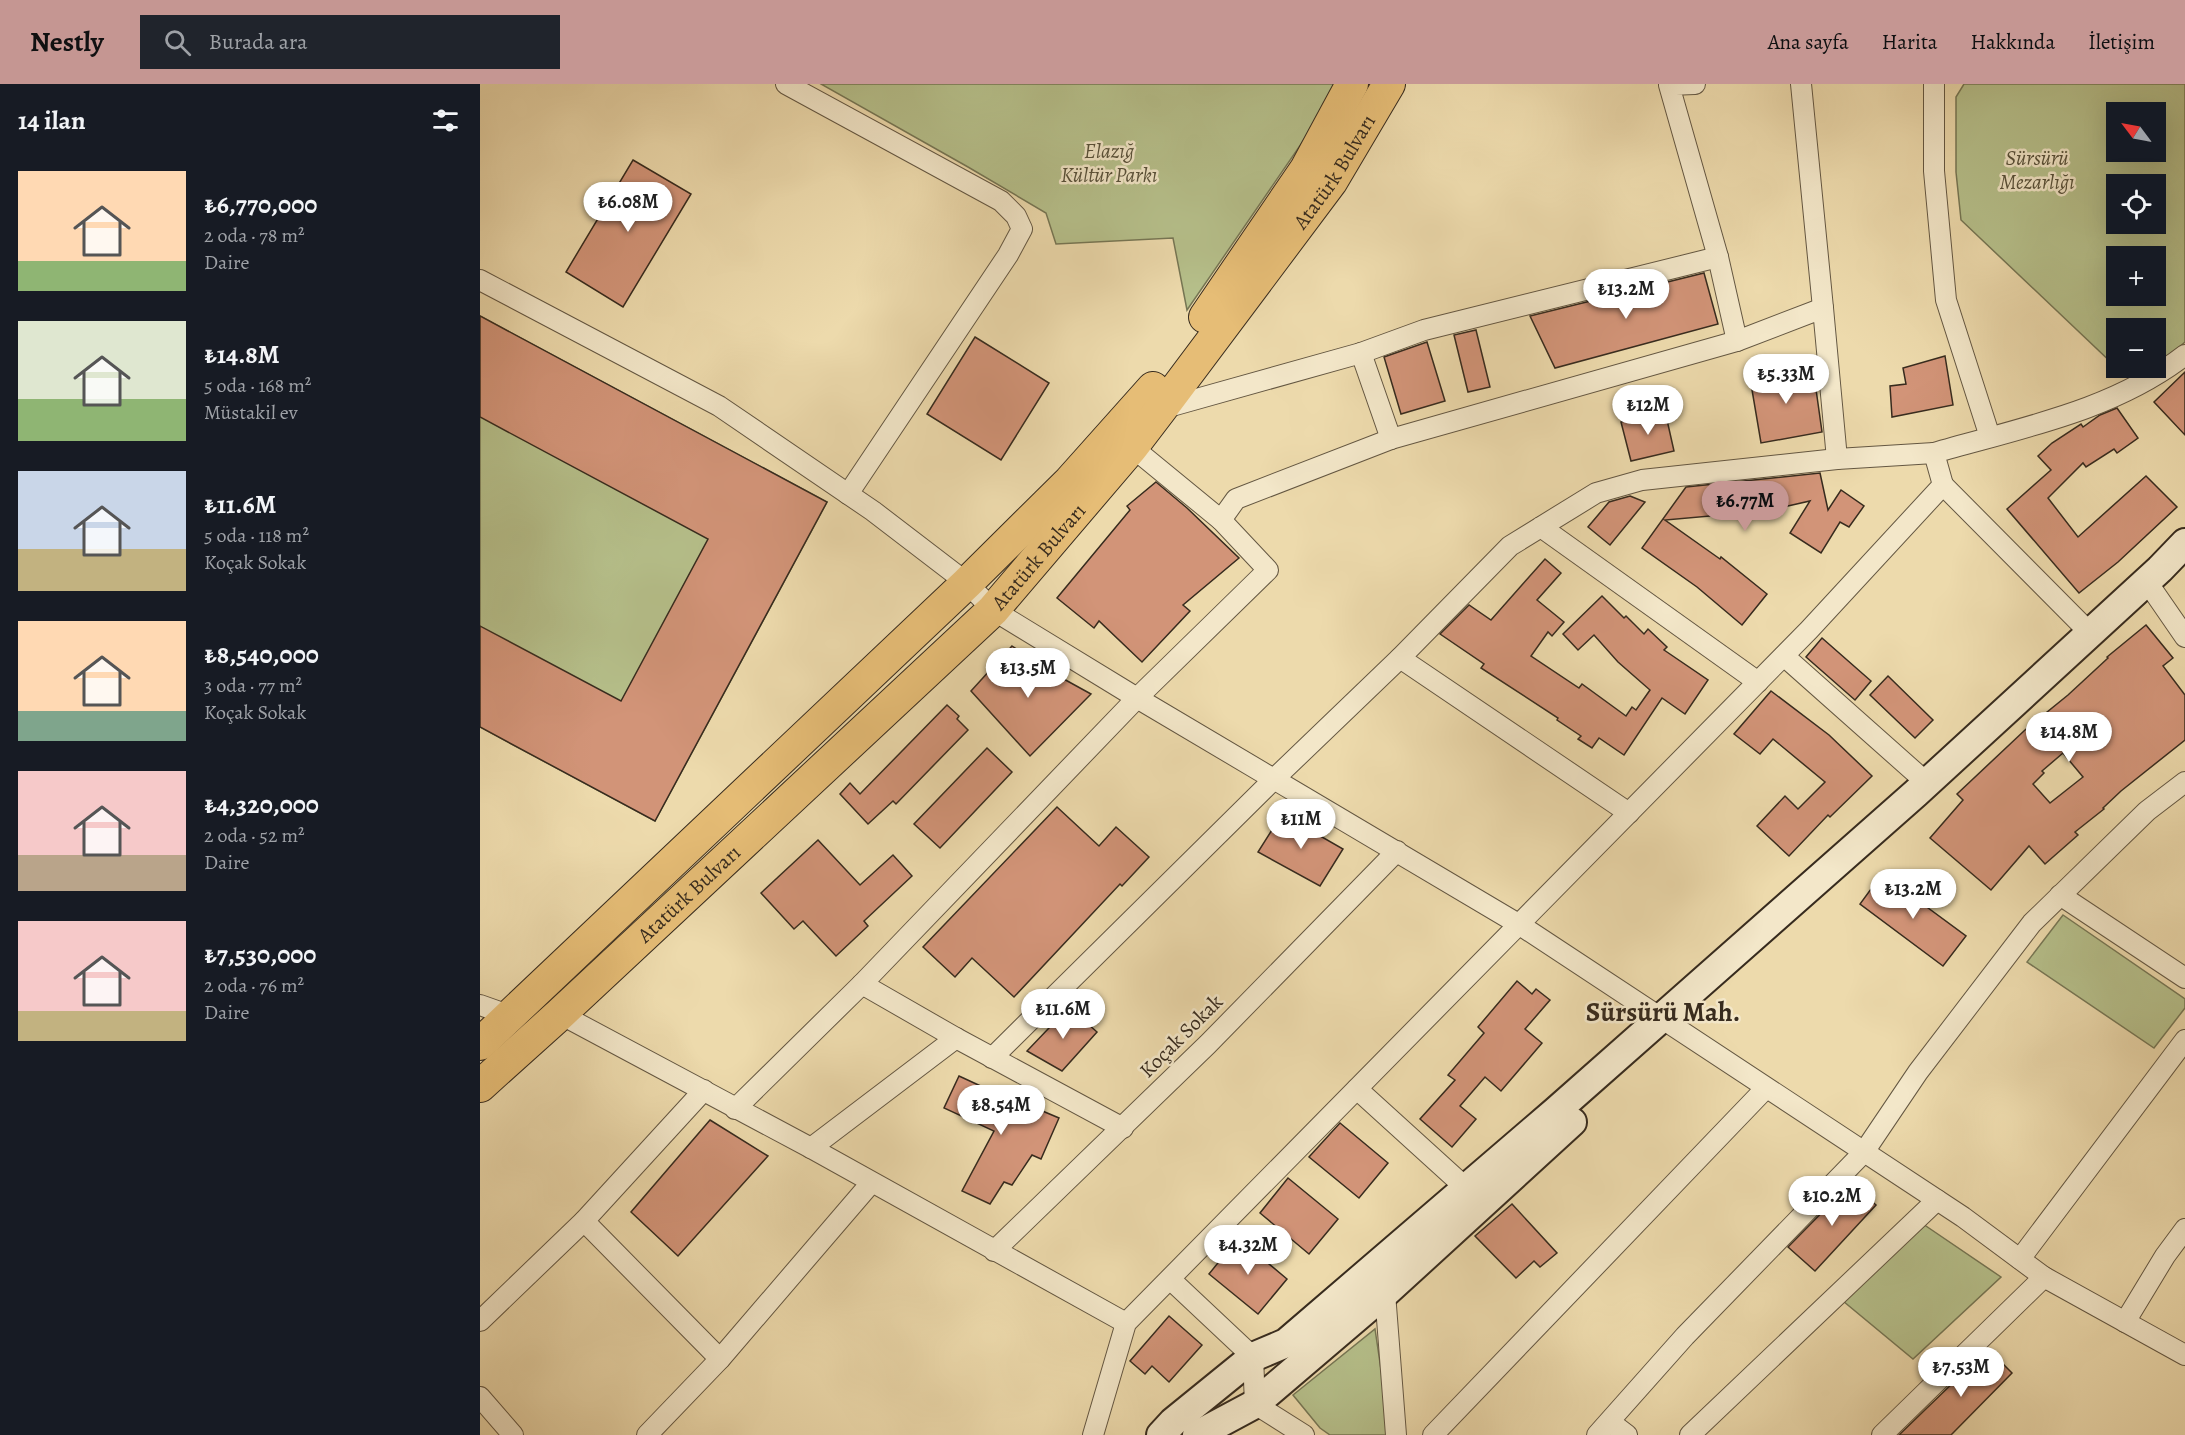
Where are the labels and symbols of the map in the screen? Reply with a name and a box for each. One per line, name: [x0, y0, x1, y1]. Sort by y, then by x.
north arrow: [2106, 102, 2166, 162]
street label: Atatürk Bulvarı: [1286, 109, 1382, 236]
park label: Elazığ Kültür Parkı: [1061, 137, 1157, 189]
park label: Sürsürü Mezarlığı: [1999, 144, 2075, 196]
pin: ₺6.08M: [579, 182, 677, 233]
pin: ₺13.2M: [1577, 269, 1675, 320]
pin: ₺5.33M: [1737, 354, 1835, 405]
pin: ₺12M: [1612, 385, 1684, 436]
pin: ₺6.77M: [1696, 481, 1794, 532]
street label: Atatürk Bulvarı: [984, 497, 1092, 617]
pin: ₺13.5M: [979, 648, 1077, 699]
pin: ₺14.8M: [2020, 712, 2118, 763]
pin: ₺11M: [1265, 799, 1337, 850]
street label: Atatürk Bulvarı: [630, 838, 747, 950]
pin: ₺13.2M: [1864, 869, 1962, 920]
street label: Koçak Sokak: [1133, 988, 1229, 1084]
pin: ₺11.6M: [1014, 989, 1112, 1040]
district label: Sürsürü Mah.: [1586, 994, 1740, 1030]
pin: ₺8.54M: [952, 1085, 1050, 1136]
pin: ₺10.2M: [1783, 1176, 1881, 1227]
pin: ₺4.32M: [1199, 1225, 1297, 1276]
pin: ₺7.53M: [1912, 1347, 2010, 1398]

